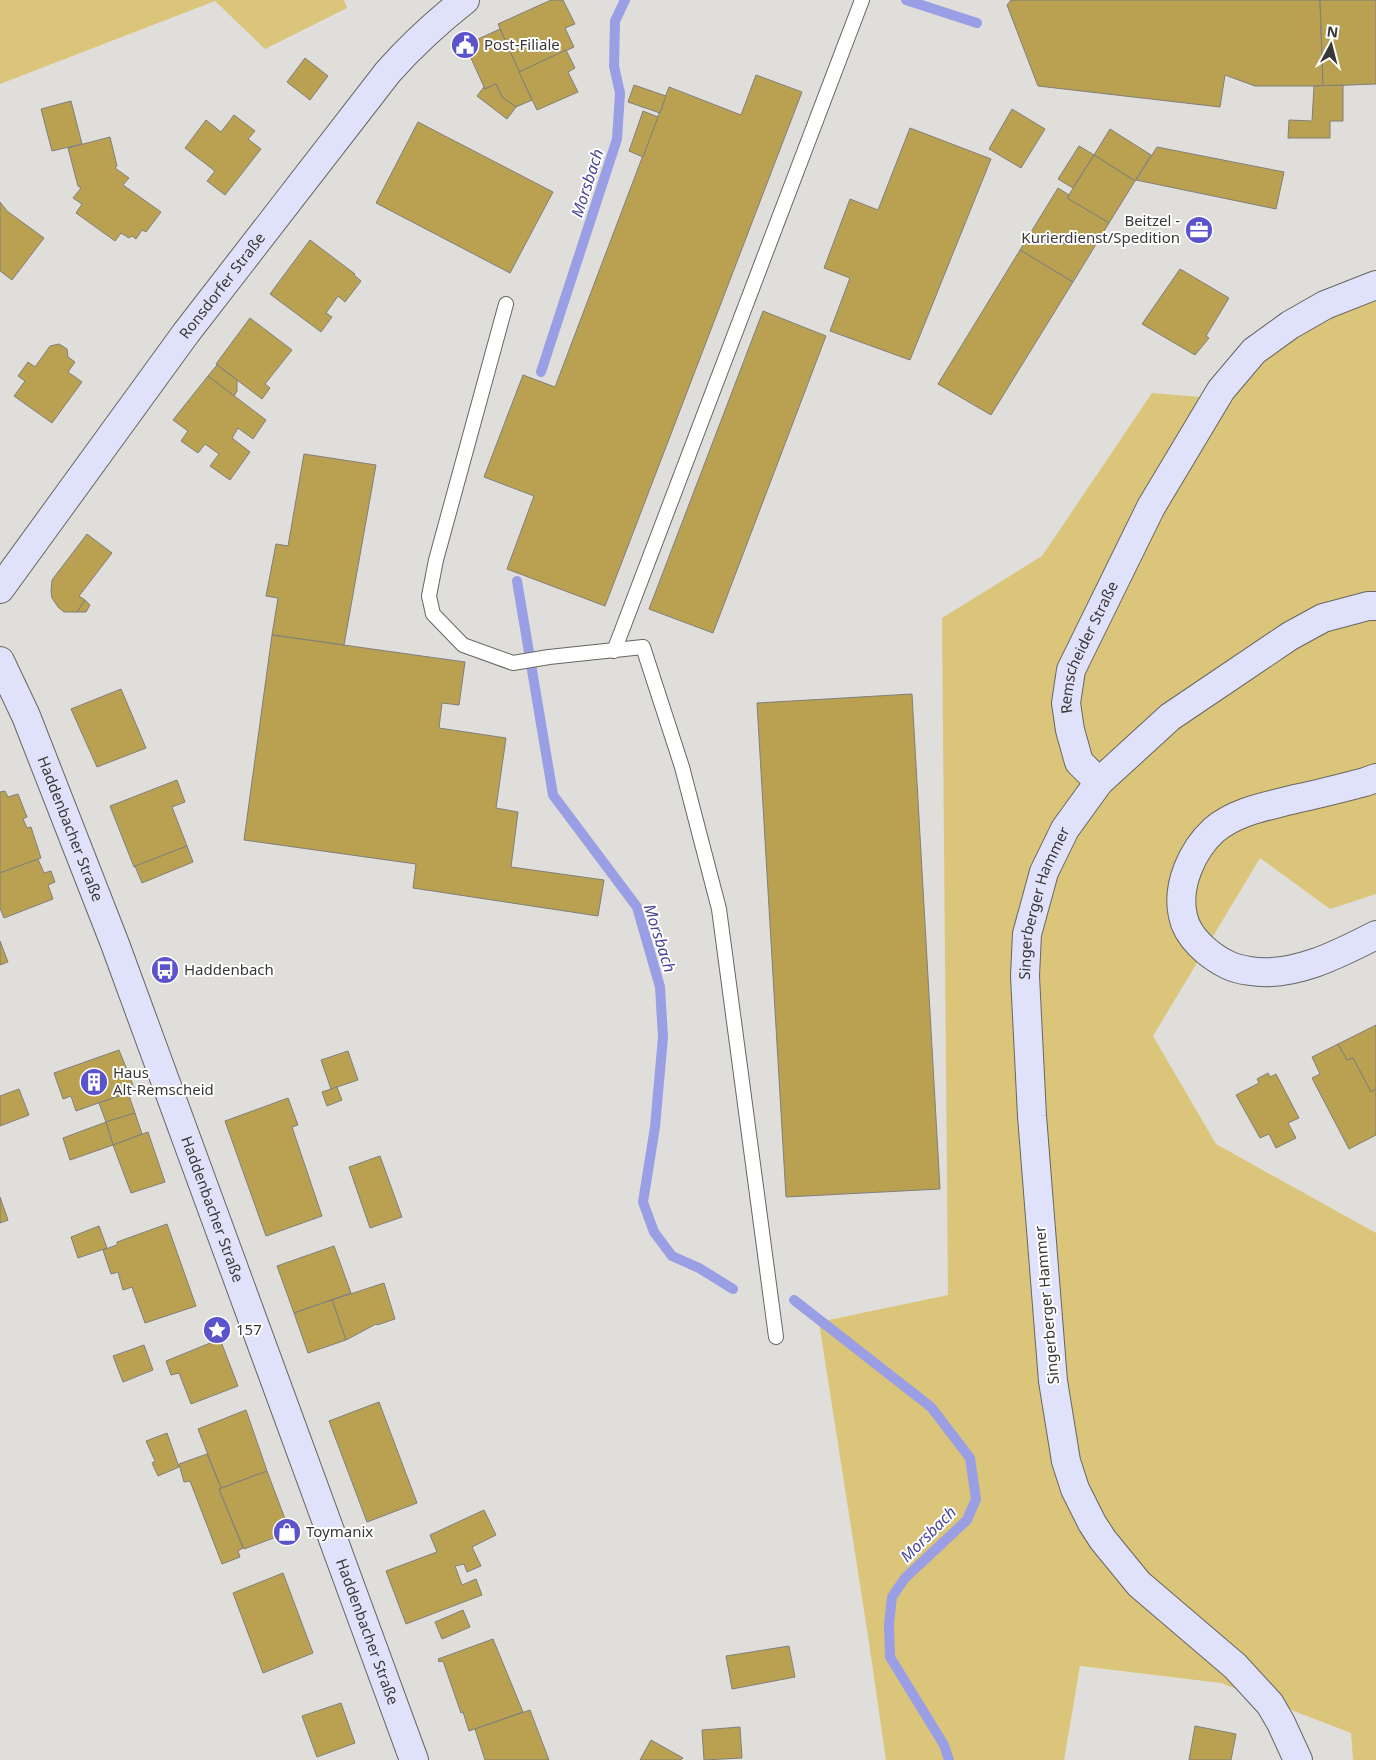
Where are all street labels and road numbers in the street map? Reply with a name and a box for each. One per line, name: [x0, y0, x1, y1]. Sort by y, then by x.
street label: Ronsdorfer Straße: [174, 228, 269, 342]
street label: Remscheider Straße: [1055, 578, 1122, 715]
street label: Haddenbacher Straße: [34, 753, 108, 904]
street label: Singerberger Hammer: [1014, 823, 1074, 980]
street label: Haddenbacher Straße: [177, 1133, 249, 1285]
street label: Singerberger Hammer: [1029, 1225, 1063, 1385]
street label: Haddenbacher Straße: [332, 1555, 404, 1707]

